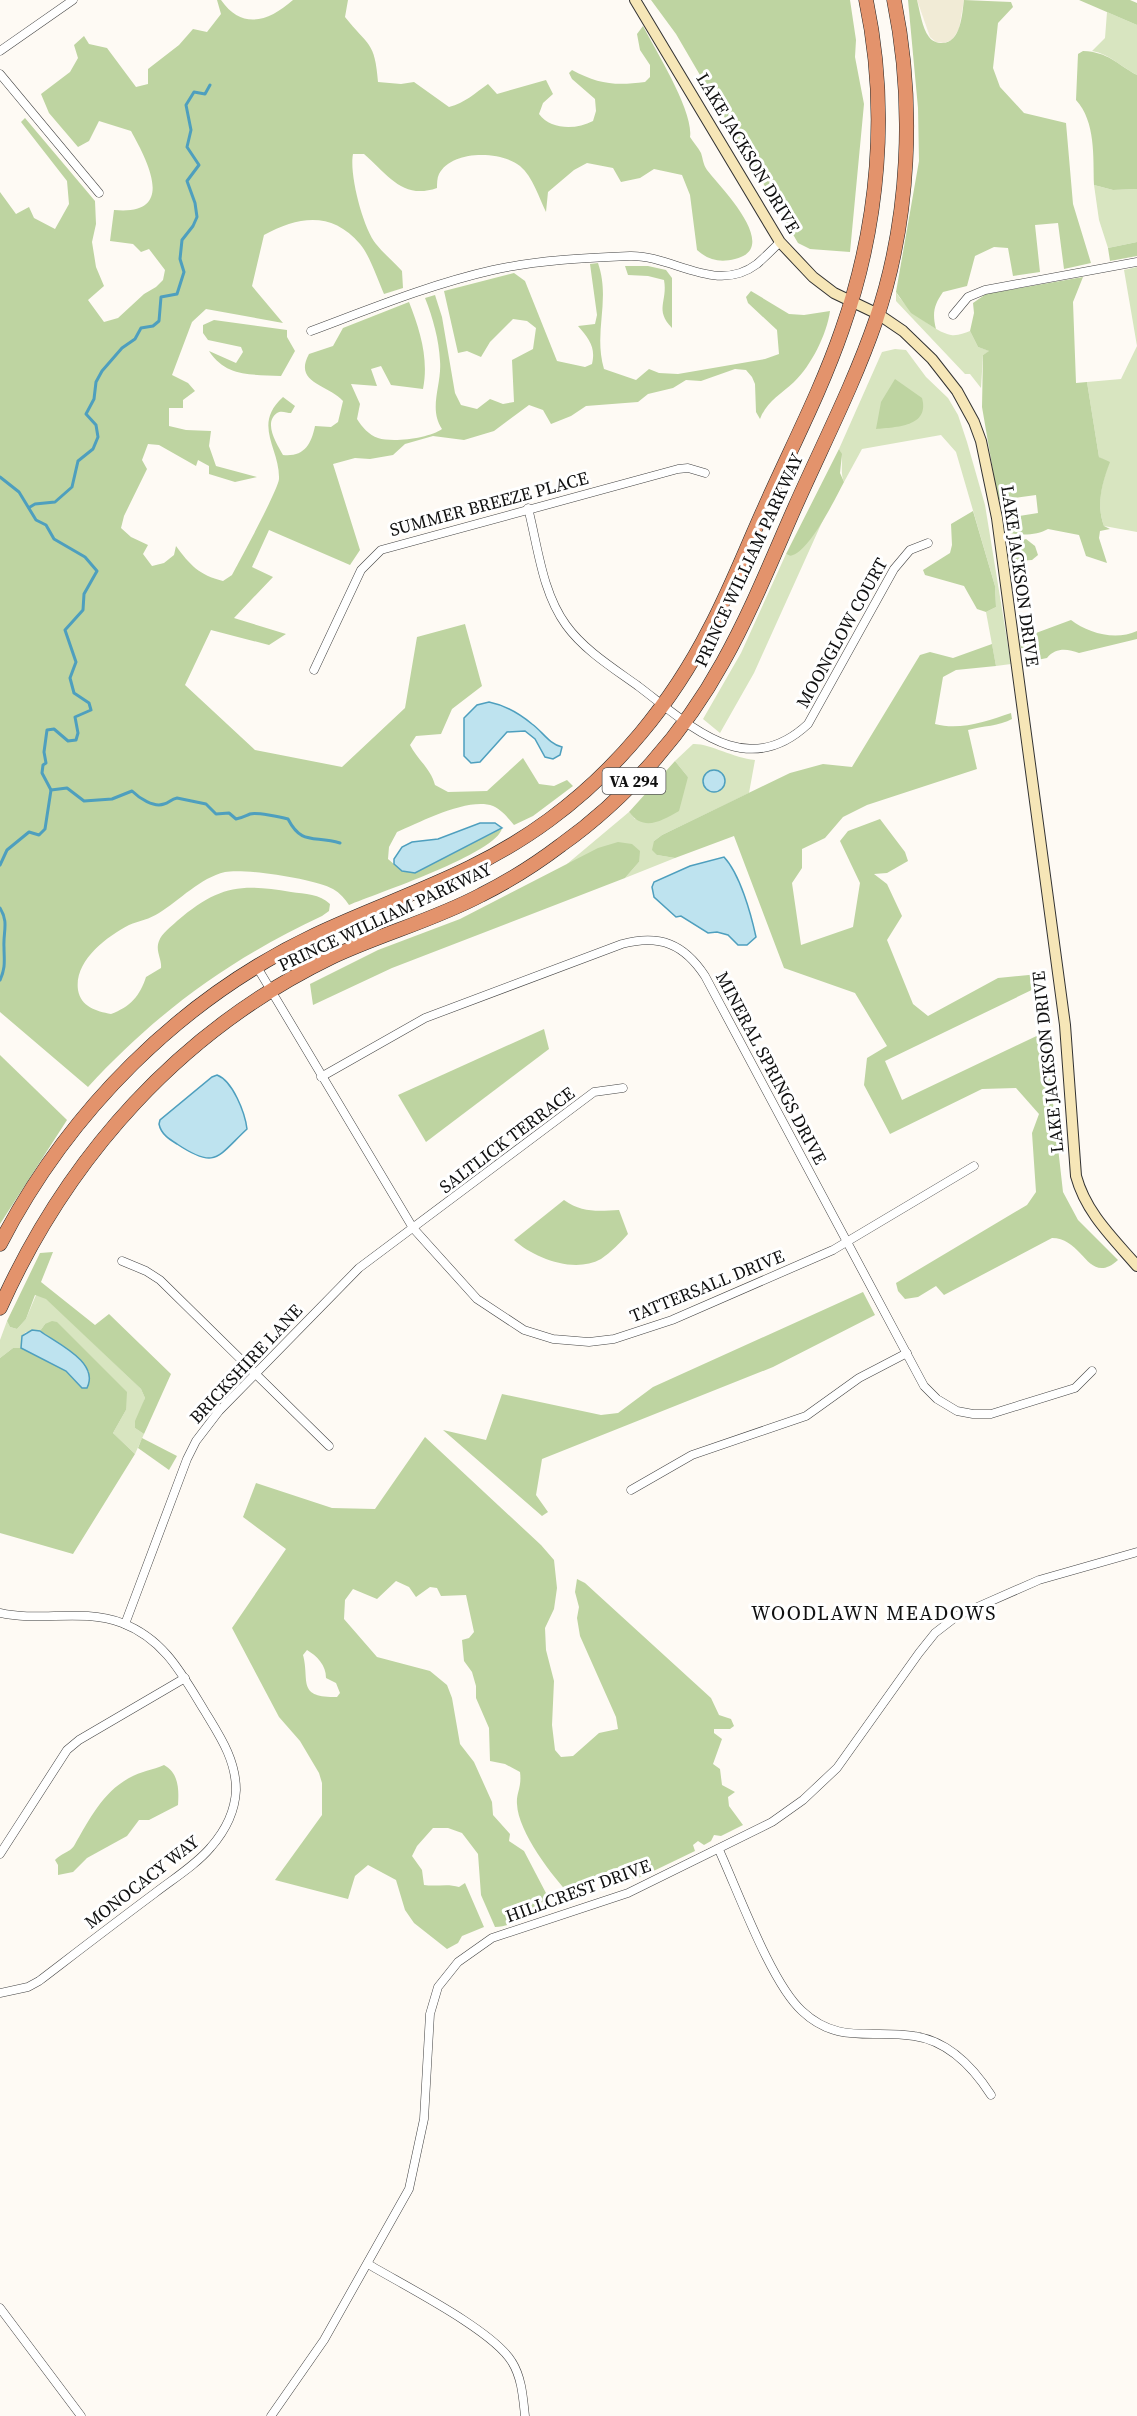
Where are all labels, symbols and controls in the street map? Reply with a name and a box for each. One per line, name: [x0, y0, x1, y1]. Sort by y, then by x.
street label: LAKE JACKSON DRIVE: [691, 68, 806, 238]
street label: PRINCE WILLIAM PARKWAY: [688, 448, 809, 671]
street label: SUMMER BREEZE PLACE: [387, 465, 591, 542]
street label: LAKE JACKSON DRIVE: [995, 484, 1046, 668]
street label: MOONGLOW COURT: [790, 553, 893, 712]
road number: VA 294: [602, 768, 666, 794]
street label: PRINCE WILLIAM PARKWAY: [274, 856, 496, 977]
street label: MINERAL SPRINGS DRIVE: [710, 967, 833, 1169]
street label: LAKE JACKSON DRIVE: [1026, 970, 1069, 1154]
street label: SALTLICK TERRACE: [434, 1080, 580, 1199]
street label: TATTERSALL DRIVE: [626, 1243, 788, 1328]
street label: BRICKSHIRE LANE: [184, 1298, 308, 1429]
district label: WOODLAWN MEADOWS: [751, 1599, 997, 1627]
street label: MONOCACY WAY: [79, 1829, 205, 1934]
street label: HILLCREST DRIVE: [502, 1853, 654, 1928]

